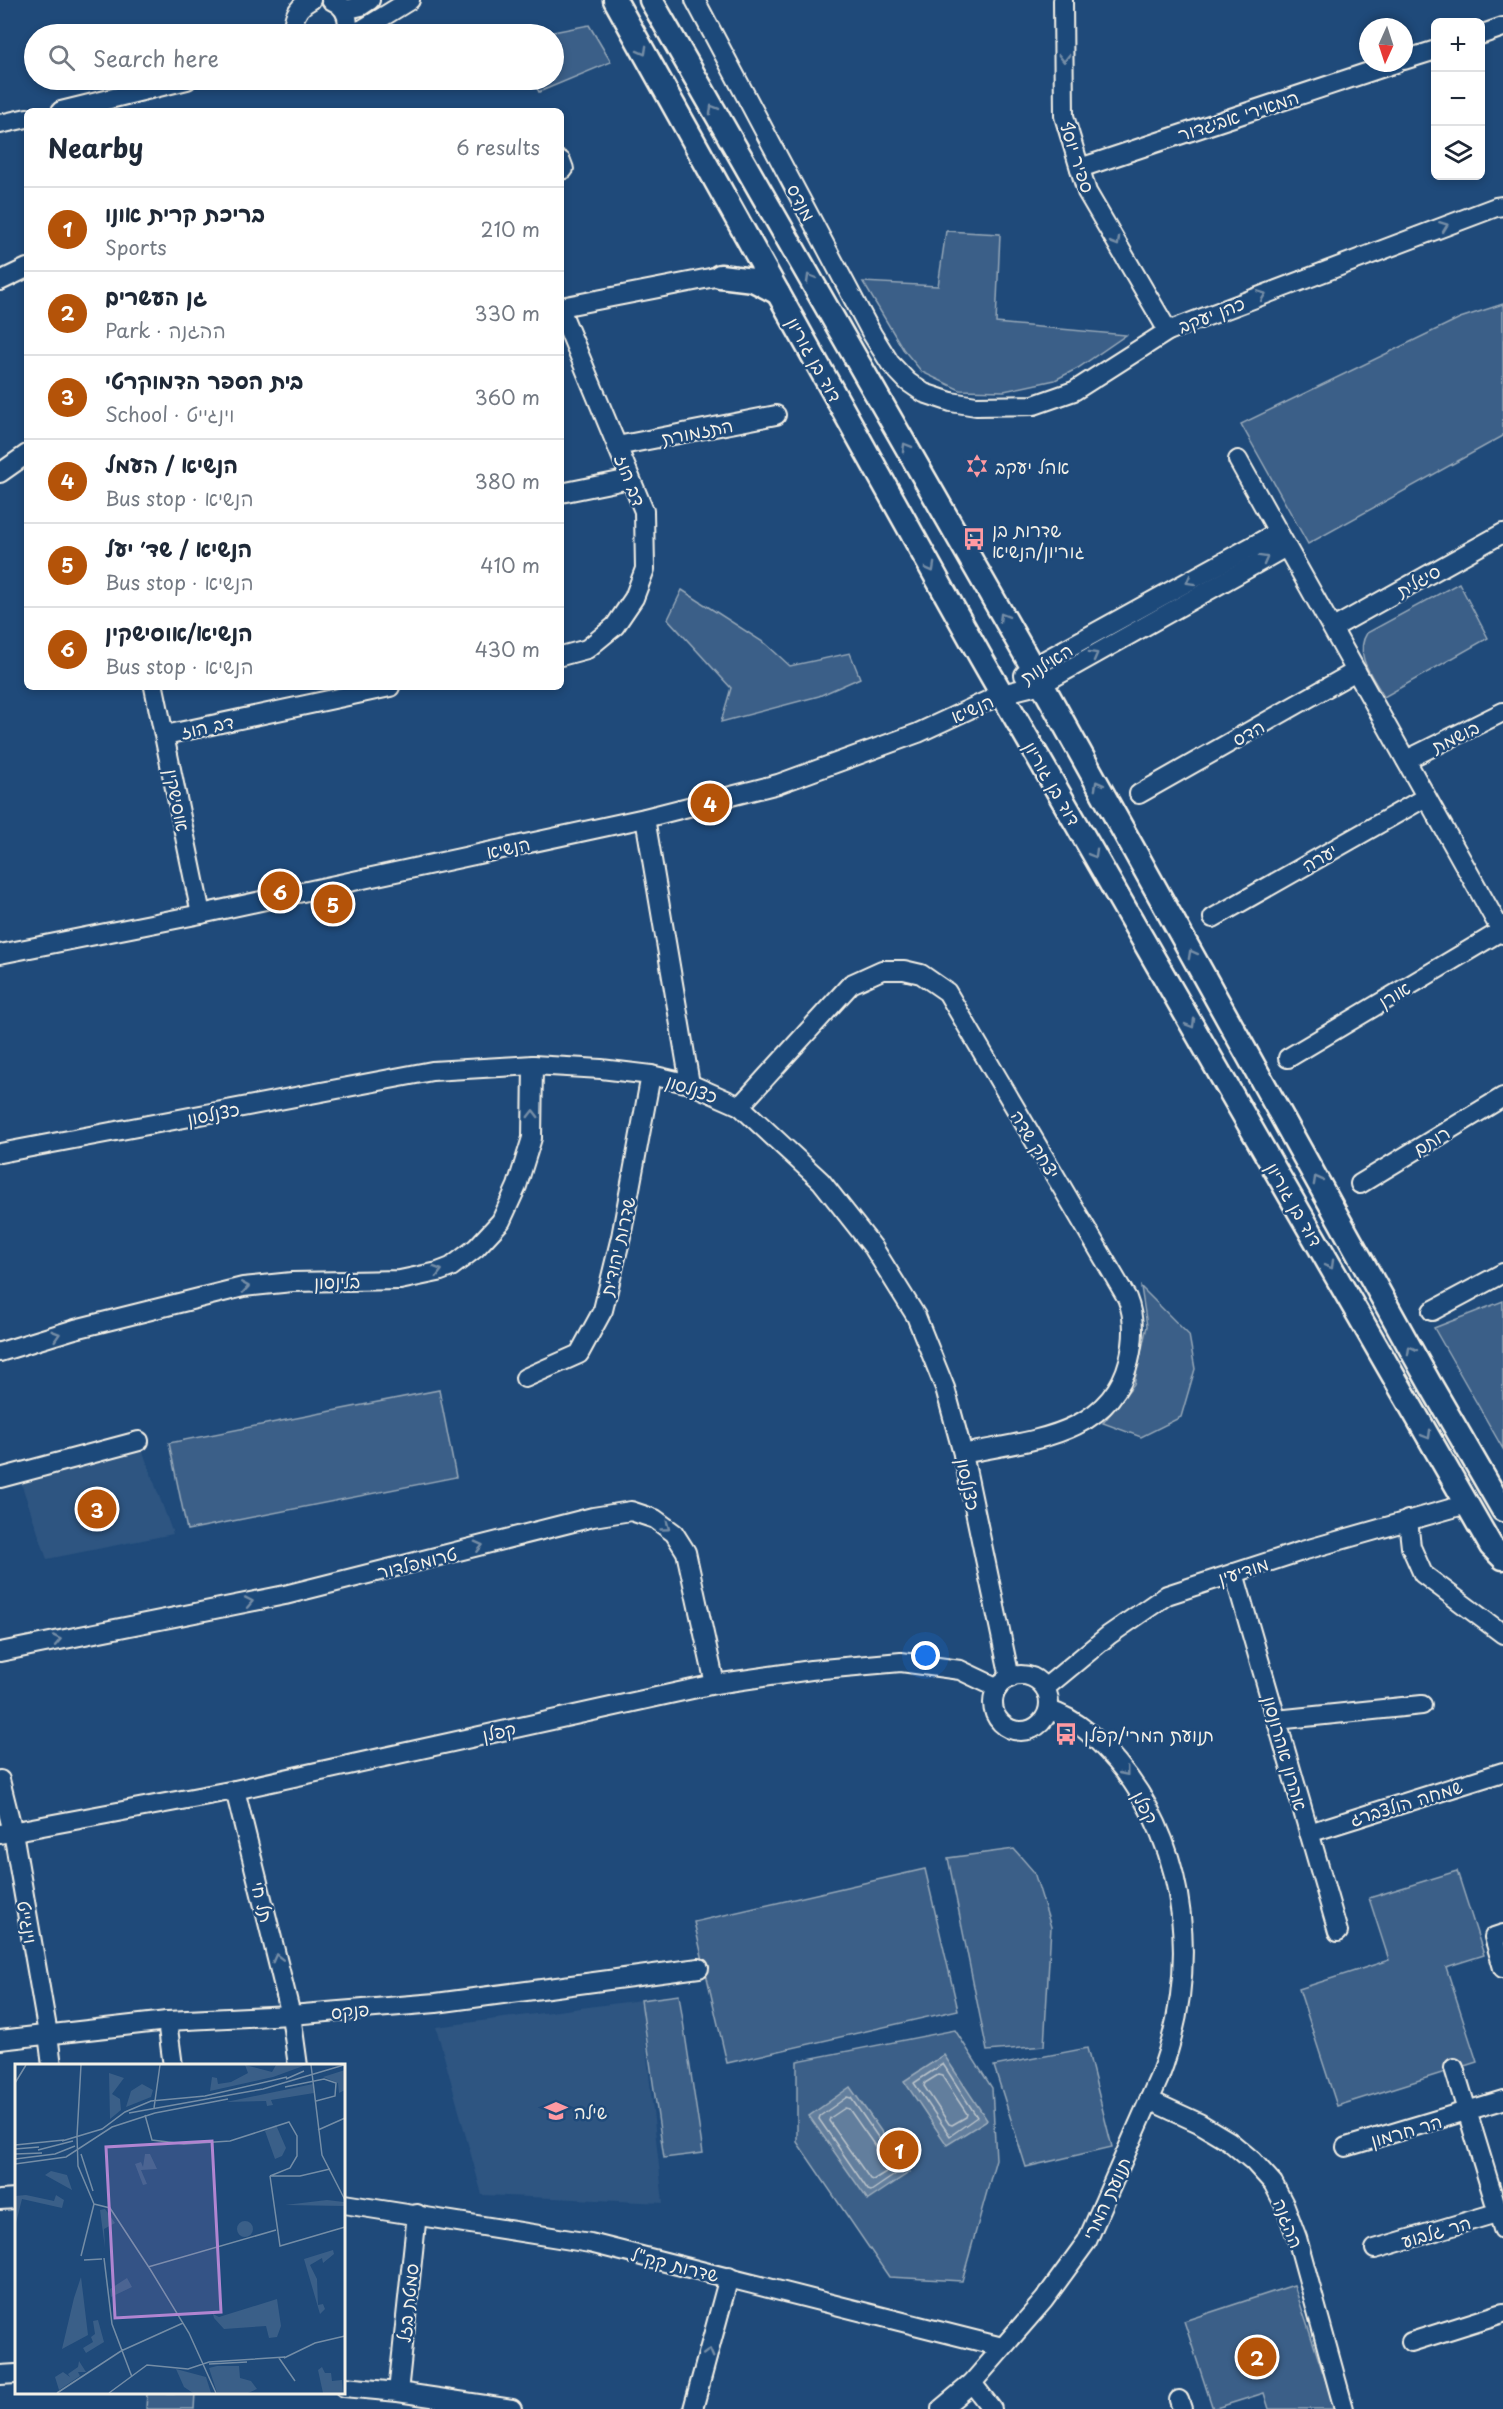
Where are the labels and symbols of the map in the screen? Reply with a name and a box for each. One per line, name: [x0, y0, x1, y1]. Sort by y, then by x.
north arrow: [1359, 18, 1413, 72]
one-way arrow: [636, 45, 647, 55]
one-way arrow: [1058, 54, 1070, 63]
street label: המאירי אביגדור: [1174, 83, 1302, 147]
one-way arrow: [709, 105, 720, 115]
street label: ספיר יוסף: [1054, 118, 1102, 196]
street label: מנדס: [781, 178, 823, 226]
one-way arrow: [1438, 221, 1449, 233]
one-way arrow: [1109, 236, 1121, 246]
one-way arrow: [805, 274, 817, 284]
street label: כהן יעקב: [1174, 289, 1248, 339]
one-way arrow: [1256, 290, 1267, 302]
street label: דוד בן גוריון: [781, 312, 849, 406]
street label: התזמורת: [659, 411, 735, 451]
one-way arrow: [902, 443, 913, 454]
street label: דב הוז: [609, 450, 653, 510]
synagogue icon: אהל יעקב: [964, 453, 990, 479]
place label: אהל יעקב: [995, 453, 1069, 480]
place label: שדרות בן גוריון/הנשיא: [992, 516, 1084, 564]
bus stop icon: שדרות בן גוריון/הנשיא: [961, 526, 987, 552]
one-way arrow: [1257, 555, 1268, 566]
street label: סיגלית: [1390, 557, 1445, 604]
one-way arrow: [924, 562, 935, 572]
one-way arrow: [1186, 574, 1196, 585]
one-way arrow: [999, 613, 1010, 623]
street label: האילנות: [1014, 636, 1078, 690]
one-way arrow: [1087, 650, 1098, 662]
street label: הנשיא: [946, 687, 998, 729]
street label: דב הוז: [178, 707, 236, 745]
street label: הדס: [1227, 712, 1269, 752]
street label: בושמת: [1426, 713, 1483, 760]
street label: דוד בן גוריון: [1018, 736, 1088, 830]
street label: אוסישקין: [159, 766, 197, 834]
pin: 4: [690, 780, 730, 826]
one-way arrow: [1094, 781, 1105, 791]
street label: הנשיא: [484, 829, 532, 865]
street label: יערה: [1296, 836, 1342, 878]
one-way arrow: [1087, 848, 1098, 858]
pin: 6: [260, 868, 300, 914]
pin: 5: [314, 882, 352, 926]
one-way arrow: [1188, 950, 1199, 960]
street label: אורן: [1373, 974, 1415, 1014]
one-way arrow: [1184, 1017, 1195, 1028]
street label: כצנלסון: [663, 1067, 721, 1109]
street label: כצנלסון: [184, 1095, 242, 1131]
street label: יצחק שדה: [1005, 1105, 1067, 1183]
one-way arrow: [527, 1109, 539, 1118]
street label: רותם: [1407, 1118, 1455, 1162]
street label: דוד בן גוריון: [1260, 1157, 1330, 1251]
one-way arrow: [1313, 1176, 1324, 1186]
street label: שדרות יהודית: [592, 1194, 642, 1299]
one-way arrow: [1323, 1259, 1334, 1270]
one-way arrow: [433, 1266, 443, 1279]
street label: בלינסון: [314, 1267, 360, 1295]
one-way arrow: [239, 1281, 249, 1294]
one-way arrow: [50, 1330, 61, 1342]
one-way arrow: [1407, 1346, 1418, 1357]
one-way arrow: [1420, 1429, 1431, 1439]
street label: כצנלסון: [950, 1455, 988, 1513]
pin: 3: [78, 1486, 116, 1532]
one-way arrow: [659, 1520, 670, 1531]
street label: טרומפלדור: [374, 1539, 460, 1585]
one-way arrow: [473, 1541, 484, 1553]
street label: מודיעין: [1214, 1549, 1272, 1591]
one-way arrow: [243, 1597, 253, 1610]
one-way arrow: [52, 1634, 62, 1647]
your location: [911, 1641, 940, 1670]
street label: אהרון אהרונסון: [1257, 1692, 1315, 1814]
street label: קפלן: [480, 1714, 518, 1748]
bus stop icon: תנועת המרי/קפלן: [1053, 1721, 1079, 1747]
place label: תנועת המרי/קפלן: [1084, 1721, 1214, 1748]
one-way arrow: [1118, 1766, 1129, 1777]
street label: שמחה הולצברג: [1346, 1772, 1466, 1832]
street label: קפלן: [1126, 1786, 1166, 1828]
street label: תל חי: [245, 1879, 281, 1925]
street label: וינגייט: [11, 1898, 45, 1946]
one-way arrow: [272, 1953, 285, 1963]
street label: פנקס: [330, 1995, 370, 2025]
inset map: [15, 2064, 345, 2394]
school or university icon: שילה: [543, 2098, 569, 2124]
place label: שילה: [574, 2098, 607, 2125]
street label: הר חרמון: [1367, 2107, 1445, 2153]
pin: 1: [880, 2128, 918, 2172]
street label: תנועת המרי: [1075, 2152, 1137, 2244]
street label: ההגנה: [1267, 2194, 1311, 2252]
street label: הר גלבוע: [1398, 2208, 1474, 2254]
street label: שדרות קק"ל: [628, 2240, 722, 2288]
street label: סמטת בזל: [389, 2262, 425, 2344]
pin: 2: [1238, 2334, 1276, 2380]
one-way arrow: [702, 2348, 714, 2358]

